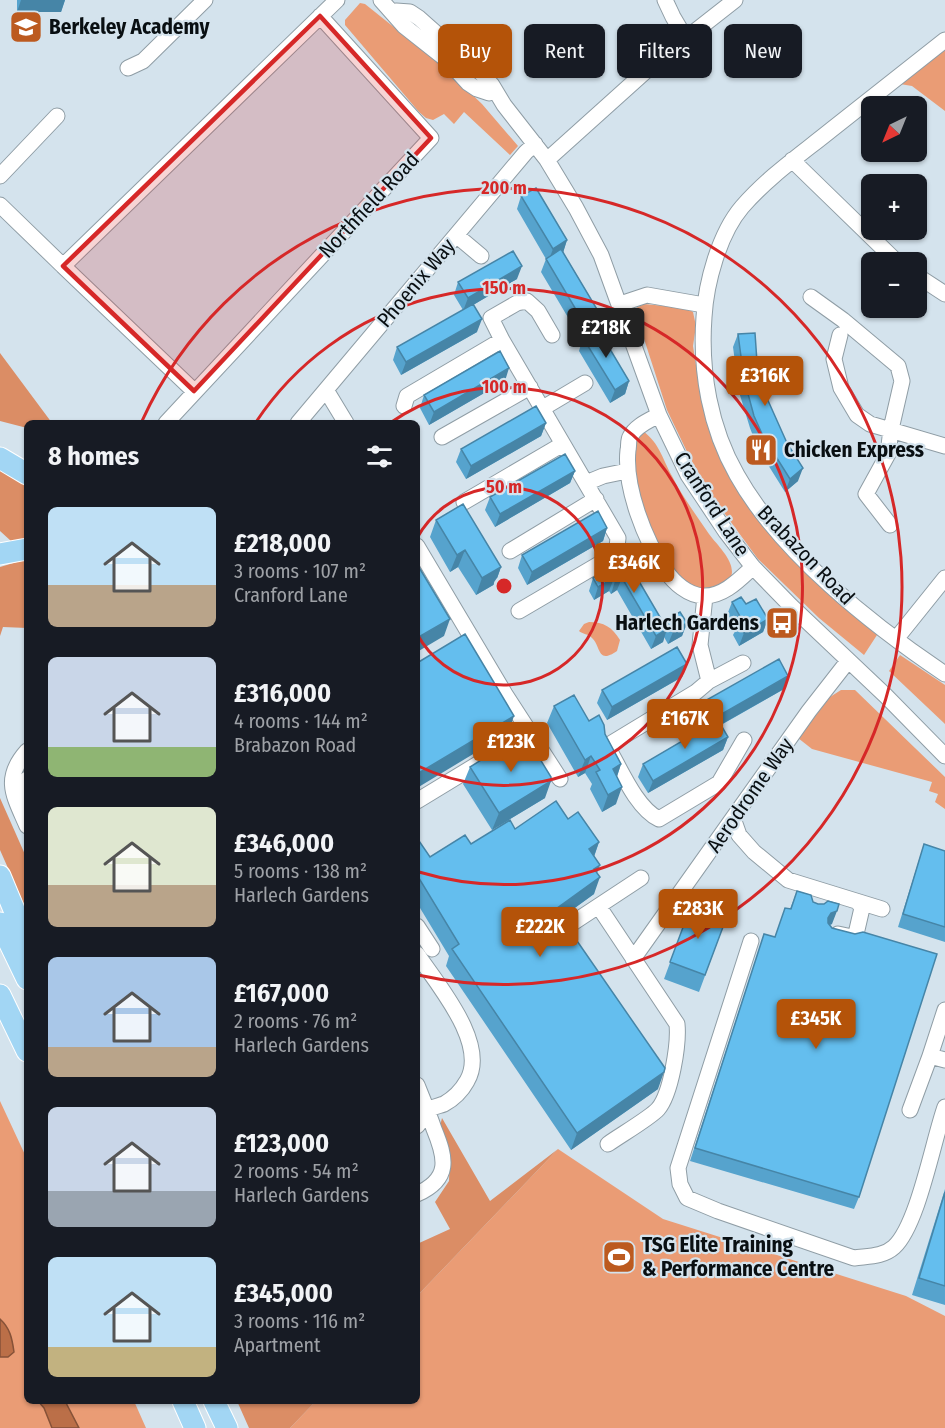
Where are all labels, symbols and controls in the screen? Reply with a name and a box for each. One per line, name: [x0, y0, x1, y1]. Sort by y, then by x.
school or university icon: Berkeley Academy: [8, 9, 44, 45]
place label: Berkeley Academy: [49, 14, 210, 40]
chip: Buy: [438, 24, 512, 78]
chip: Rent: [524, 24, 605, 78]
chip: Filters: [617, 24, 712, 78]
chip: New: [724, 24, 802, 78]
north arrow: [861, 96, 927, 162]
map controls: [861, 96, 927, 318]
street label: Northfield Road: [313, 147, 425, 263]
button: +: [861, 174, 927, 240]
text: 200 m: [480, 177, 527, 199]
street label: Phoenix Way: [371, 233, 461, 333]
button: −: [861, 252, 927, 318]
text: 150 m: [482, 277, 526, 299]
pin: £218K: [564, 308, 648, 359]
text: £218K: [581, 315, 631, 339]
pin: £316K: [723, 356, 807, 407]
text: £316K: [740, 363, 790, 387]
text: 100 m: [482, 376, 526, 398]
restaurant icon: Chicken Express: [743, 432, 779, 468]
place label: Chicken Express: [784, 437, 924, 463]
icon: filters: [363, 440, 396, 473]
text: 8 homes: [48, 441, 139, 472]
street label: Cranford Lane: [669, 447, 755, 561]
text: 50 m: [486, 476, 522, 498]
street label: Brabazon Road: [752, 500, 860, 610]
text: £218,000: [234, 528, 331, 559]
icon: home: [96, 531, 168, 603]
pin: £346K: [592, 543, 676, 594]
text: £346K: [608, 550, 660, 574]
text: 3 rooms · 107 m²: [234, 559, 366, 583]
centre of rings: [494, 576, 514, 596]
text: Cranford Lane: [234, 583, 348, 607]
bus stop icon: Harlech Gardens: [764, 605, 800, 641]
place label: Harlech Gardens: [615, 610, 759, 636]
text: £316,000: [234, 678, 331, 709]
icon: home: [96, 681, 168, 753]
pin: £167K: [643, 699, 727, 750]
text: £167K: [661, 706, 709, 730]
text: 4 rooms · 144 m²: [234, 709, 368, 733]
pin: £123K: [469, 722, 553, 773]
text: £123K: [487, 729, 535, 753]
street label: Aerodrome Way: [701, 732, 799, 857]
text: Brabazon Road: [234, 733, 356, 757]
text: £346,000: [234, 828, 334, 859]
icon: home: [96, 831, 168, 903]
text: 5 rooms · 138 m²: [234, 859, 367, 883]
text: Harlech Gardens: [234, 883, 369, 907]
pin: £283K: [656, 889, 740, 940]
text: £283K: [673, 896, 723, 920]
pin: £222K: [498, 907, 582, 958]
text: £222K: [515, 914, 565, 938]
text: £167,000: [234, 978, 329, 1009]
icon: home: [96, 981, 168, 1053]
pin: £345K: [774, 999, 858, 1050]
text: £345K: [791, 1006, 841, 1030]
text: 2 rooms · 76 m²: [234, 1009, 357, 1033]
text: Harlech Gardens: [234, 1033, 369, 1057]
text: £123,000: [234, 1128, 329, 1159]
icon: home: [96, 1131, 168, 1203]
text: 2 rooms · 54 m²: [234, 1159, 359, 1183]
text: Harlech Gardens: [234, 1183, 369, 1207]
place label: TSG Elite Training & Performance Centre: [642, 1232, 835, 1282]
sports icon: TSG Elite Training & Performance Centre: [601, 1239, 637, 1275]
text: £345,000: [234, 1278, 333, 1309]
icon: home: [96, 1281, 168, 1353]
text: 3 rooms · 116 m²: [234, 1309, 365, 1333]
text: Apartment: [234, 1333, 321, 1357]

